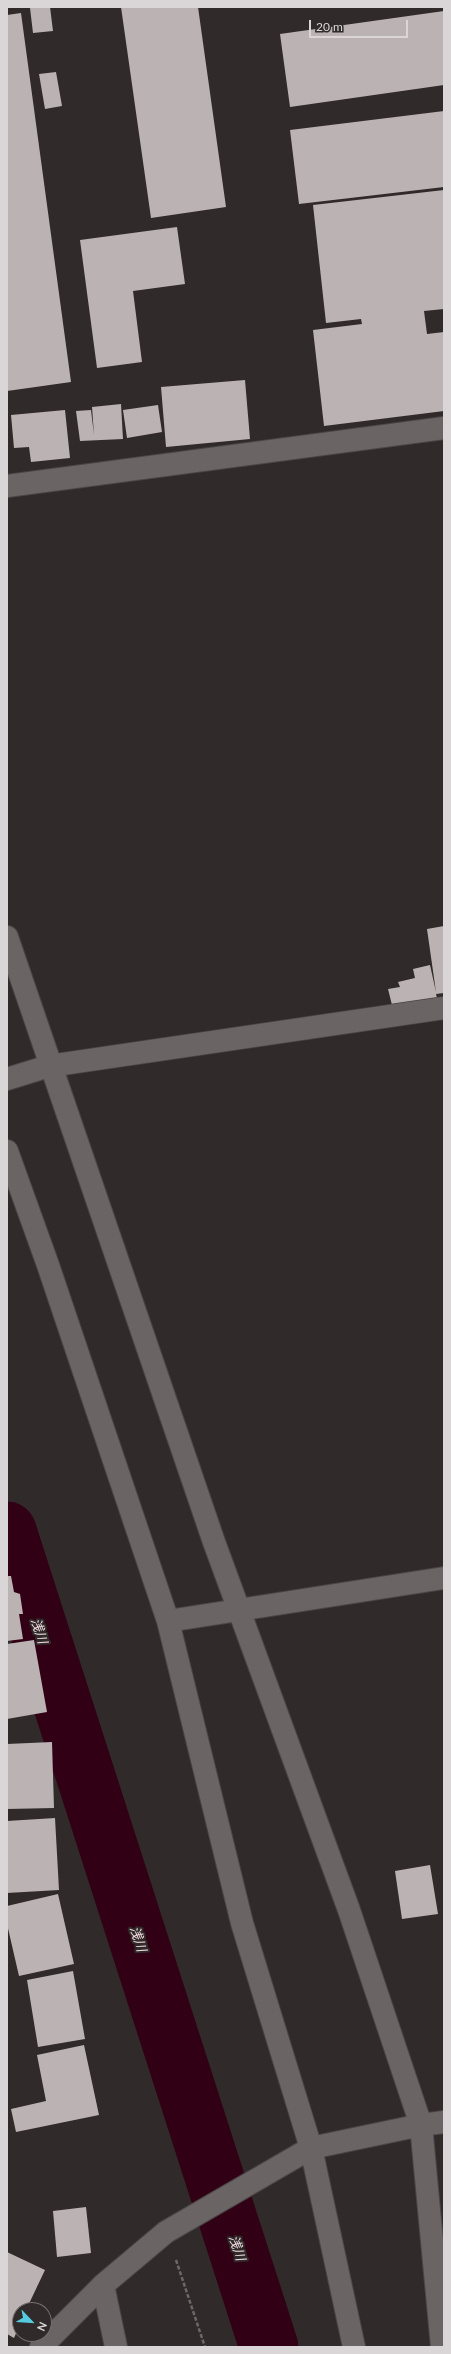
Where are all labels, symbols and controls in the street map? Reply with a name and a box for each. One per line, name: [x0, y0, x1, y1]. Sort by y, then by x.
scale bar: [311, 12, 410, 38]
text: 20 m: [316, 19, 343, 34]
water label: 浅川: [28, 1616, 50, 1646]
water label: 浅川: [127, 1924, 149, 1954]
water label: 浅川: [226, 2233, 248, 2263]
north arrow: [12, 2302, 52, 2342]
text: N: [35, 2320, 50, 2333]

